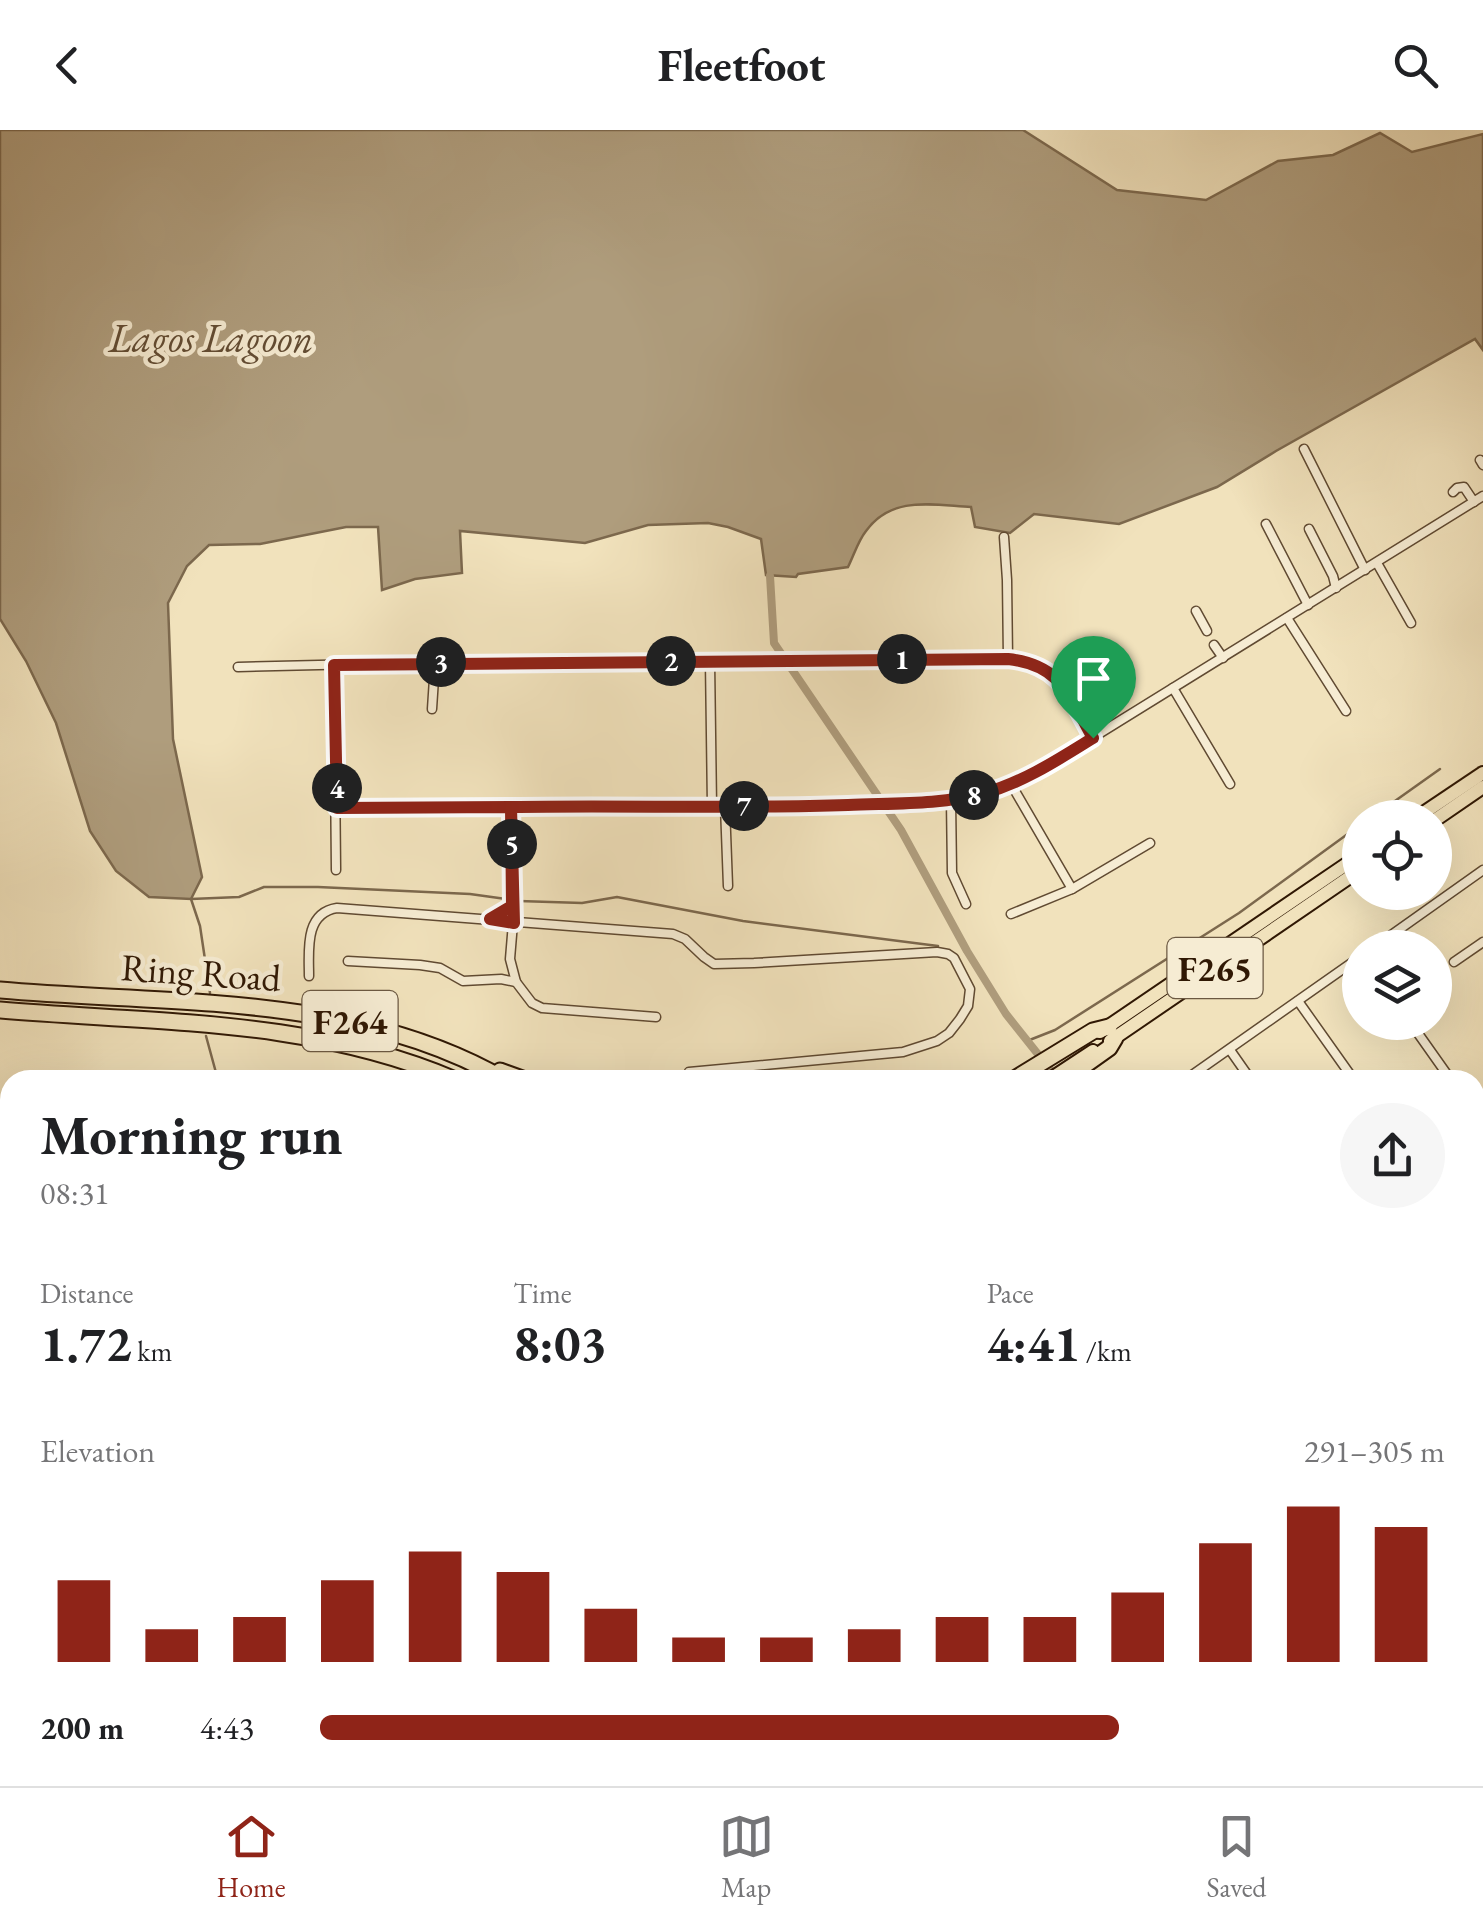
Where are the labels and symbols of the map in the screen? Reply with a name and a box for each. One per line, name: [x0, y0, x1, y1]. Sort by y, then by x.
water label: Lagos Lagoon: [108, 312, 313, 364]
pin: 1: [877, 634, 927, 684]
pin: 2: [646, 636, 696, 686]
pin: [1051, 636, 1136, 739]
pin: 3: [416, 637, 466, 687]
pin: 4: [312, 763, 362, 813]
pin: 8: [949, 770, 999, 820]
pin: 7: [719, 781, 769, 831]
pin: 5: [487, 819, 537, 869]
road number: F265: [1168, 938, 1262, 998]
street label: Ring Road: [119, 942, 283, 1002]
road number: F264: [302, 991, 398, 1051]

